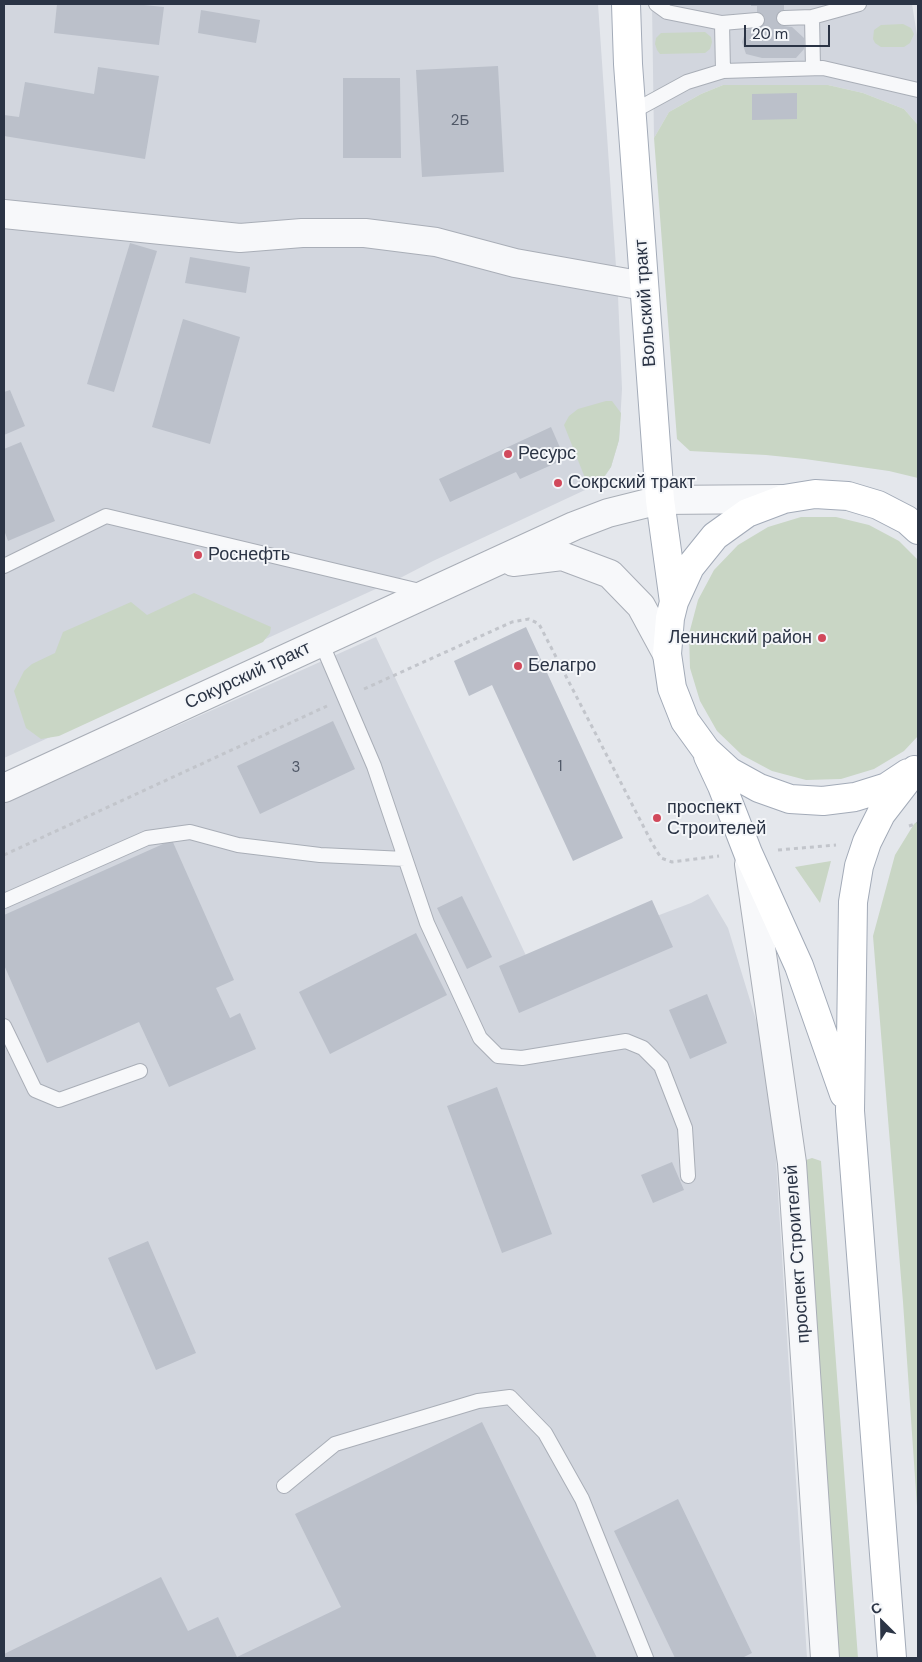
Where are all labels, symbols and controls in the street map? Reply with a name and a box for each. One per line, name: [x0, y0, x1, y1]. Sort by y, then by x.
scale bar: [747, 15, 833, 47]
text: 20 m: [752, 24, 788, 44]
house number: 2Б: [451, 112, 469, 130]
street label: Вольский тракт: [631, 238, 661, 368]
place label: Ресурс: [518, 443, 576, 465]
marker: Ресурс: [502, 448, 514, 460]
place label: Сокрский тракт: [568, 472, 695, 494]
marker: Сокрский тракт: [552, 477, 564, 489]
place label: Роснефть: [208, 544, 290, 566]
marker: Роснефть: [192, 549, 204, 561]
place label: Ленинский район: [668, 627, 812, 649]
marker: Ленинский район: [816, 632, 828, 644]
street label: Сокурский тракт: [182, 637, 314, 715]
place label: Белагро: [528, 655, 596, 677]
marker: Белагро: [512, 660, 524, 672]
house number: 1: [558, 758, 562, 776]
house number: 3: [292, 759, 300, 777]
place label: проспект Строителей: [667, 797, 766, 840]
marker: проспект Строителей: [651, 812, 663, 824]
street label: проспект Строителей: [781, 1164, 815, 1344]
north arrow: [857, 1597, 907, 1647]
text: С: [868, 1598, 884, 1618]

